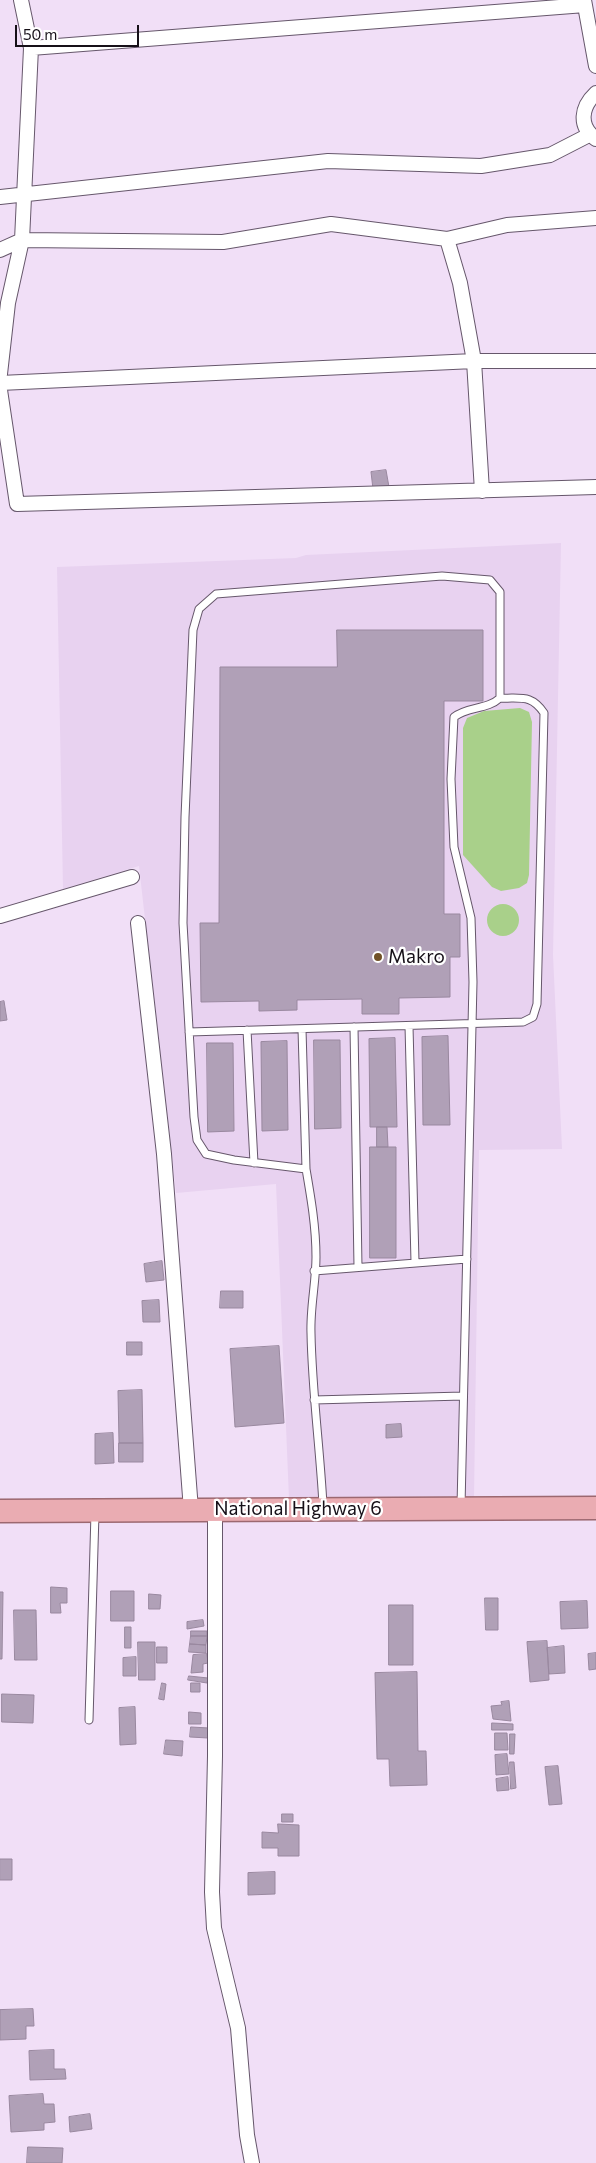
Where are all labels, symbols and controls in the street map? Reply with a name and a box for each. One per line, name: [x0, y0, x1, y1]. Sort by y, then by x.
scale bar: [18, 15, 141, 47]
text: 50 m: [23, 25, 57, 43]
place label: Makro: [388, 946, 445, 968]
marker: Makro: [372, 951, 384, 963]
street label: National Highway 6: [214, 1498, 382, 1520]

